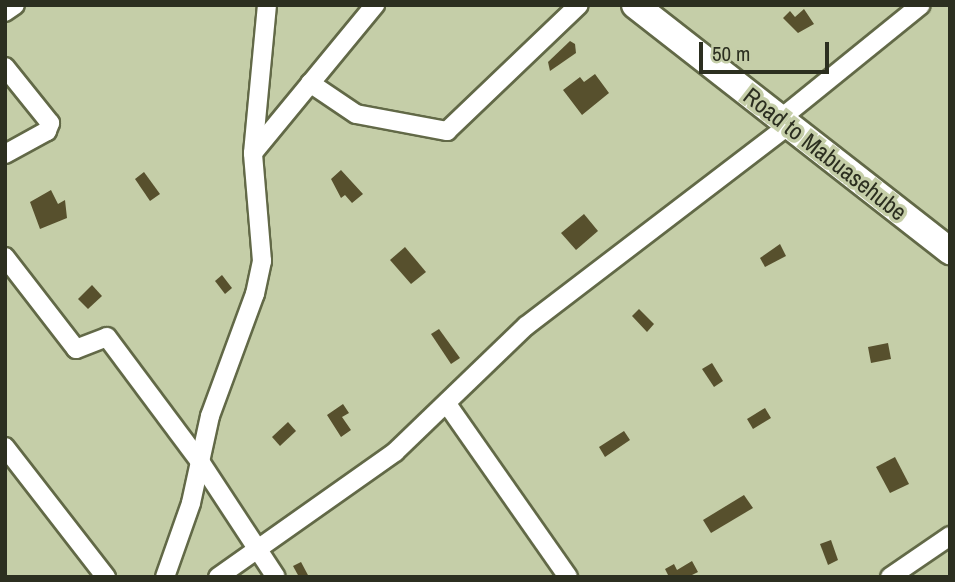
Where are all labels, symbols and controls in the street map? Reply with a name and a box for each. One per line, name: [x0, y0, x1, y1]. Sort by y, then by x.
scale bar: [703, 28, 832, 72]
text: 50 m: [712, 39, 750, 68]
street label: Road to Mabuasehube: [738, 81, 912, 227]

